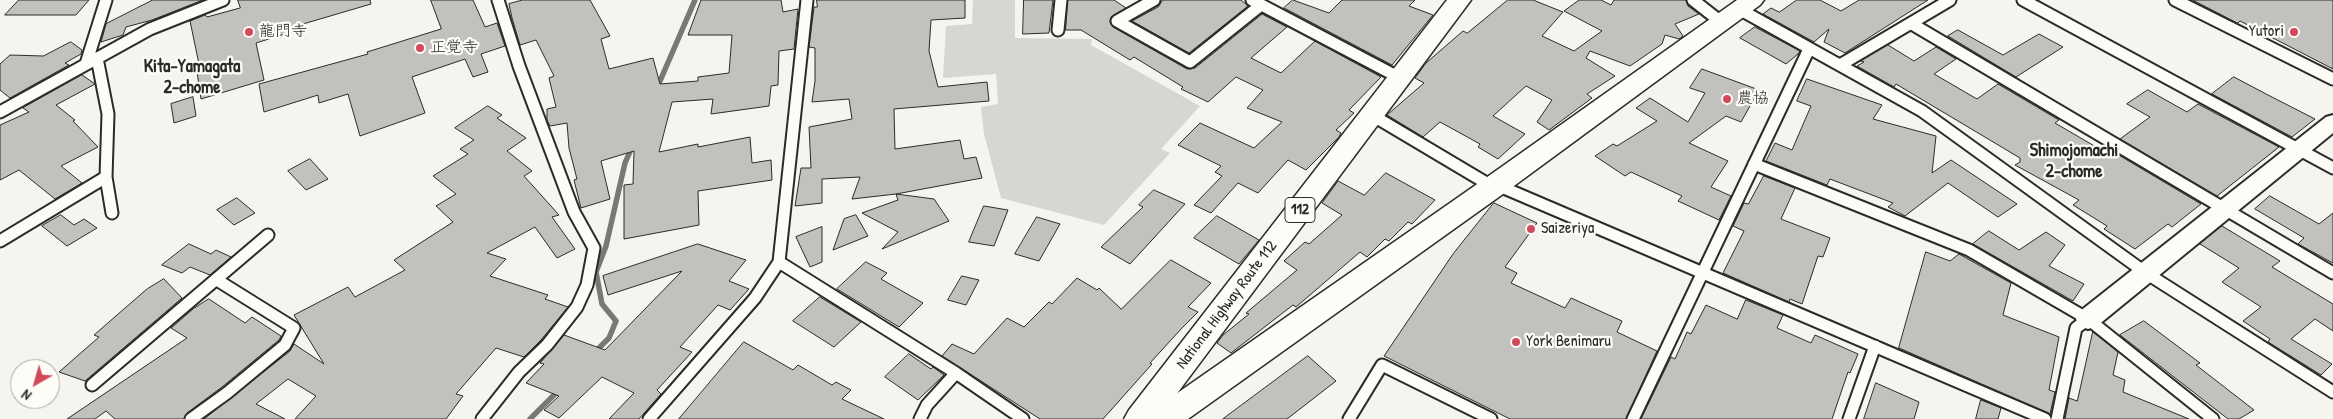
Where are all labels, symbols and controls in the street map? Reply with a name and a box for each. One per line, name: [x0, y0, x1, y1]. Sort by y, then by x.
place label: 龍門寺: [259, 22, 307, 42]
place label: Yutori: [2249, 22, 2284, 42]
marker: 龍門寺: [243, 26, 255, 38]
marker: Yutori: [2288, 26, 2300, 38]
place label: 正覚寺: [430, 38, 478, 58]
marker: 正覚寺: [414, 42, 426, 54]
district label: Kita-Yamagata 2-chome: [144, 56, 240, 98]
place label: 農協: [1737, 89, 1769, 109]
marker: 農協: [1721, 93, 1733, 105]
district label: Shimojomachi 2-chome: [2030, 140, 2118, 182]
road number: 112: [1285, 198, 1315, 222]
place label: Saizeriya: [1541, 219, 1594, 239]
marker: Saizeriya: [1525, 223, 1537, 235]
street label: National Highway Route 112: [1173, 237, 1281, 373]
place label: York Benimaru: [1526, 332, 1611, 352]
marker: York Benimaru: [1510, 336, 1522, 348]
north arrow: [10, 359, 60, 409]
text: N: [17, 386, 35, 405]

